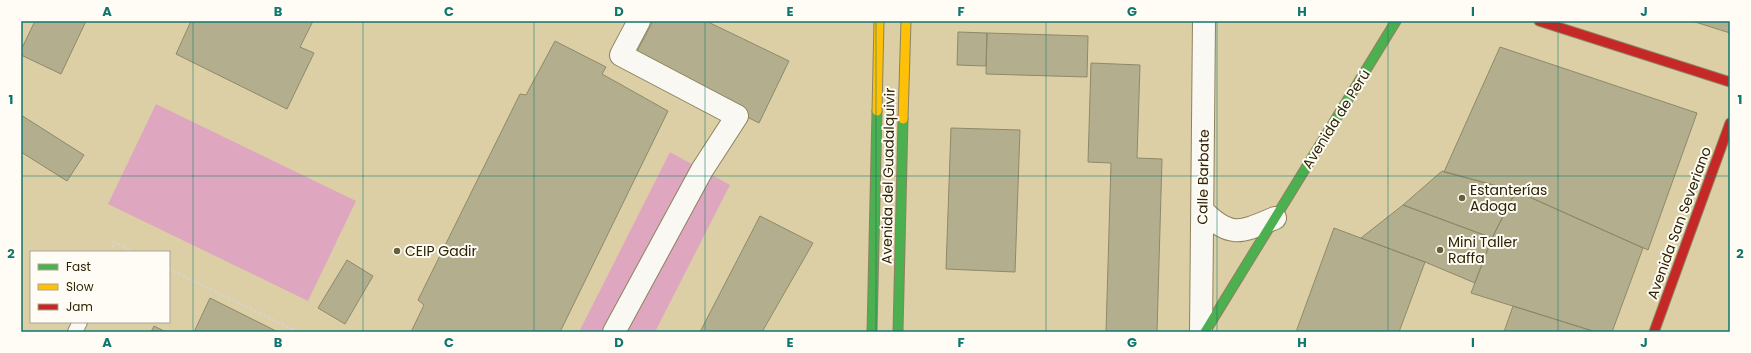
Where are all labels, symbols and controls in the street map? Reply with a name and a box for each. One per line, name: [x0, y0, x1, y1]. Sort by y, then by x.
text: A: [102, 2, 112, 21]
text: B: [274, 2, 283, 21]
text: C: [444, 2, 454, 21]
text: D: [614, 2, 624, 21]
text: E: [786, 2, 794, 21]
text: F: [957, 2, 965, 21]
text: G: [1127, 2, 1137, 21]
text: H: [1297, 2, 1307, 21]
text: I: [1471, 2, 1475, 21]
text: J: [1640, 2, 1648, 21]
street label: Avenida de Perú: [1297, 65, 1375, 173]
street label: Avenida del Guadalquivir: [876, 88, 900, 264]
text: 1: [9, 90, 13, 109]
text: 1: [1738, 90, 1742, 109]
street label: Calle Barbate: [1192, 129, 1214, 225]
street label: Avenida San Severiano: [1642, 144, 1716, 302]
place label: Estanterías Adoga: [1470, 180, 1547, 216]
marker: Estanterías Adoga: [1457, 193, 1467, 203]
place label: Mini Taller Raffa: [1448, 232, 1517, 268]
place label: CEIP Gadir: [405, 241, 477, 261]
text: 2: [7, 244, 15, 263]
text: 2: [1736, 244, 1744, 263]
marker: Mini Taller Raffa: [1435, 245, 1445, 255]
marker: CEIP Gadir: [392, 246, 402, 256]
legend: [30, 251, 170, 323]
text: Fast: [66, 258, 91, 275]
text: Slow: [66, 278, 94, 295]
text: Jam: [66, 298, 93, 315]
text: A: [102, 333, 112, 352]
text: B: [274, 333, 283, 352]
text: C: [444, 333, 454, 352]
text: D: [614, 333, 624, 352]
text: E: [786, 333, 794, 352]
text: F: [957, 333, 965, 352]
text: G: [1127, 333, 1137, 352]
text: H: [1297, 333, 1307, 352]
text: I: [1471, 333, 1475, 352]
text: J: [1640, 333, 1648, 352]

